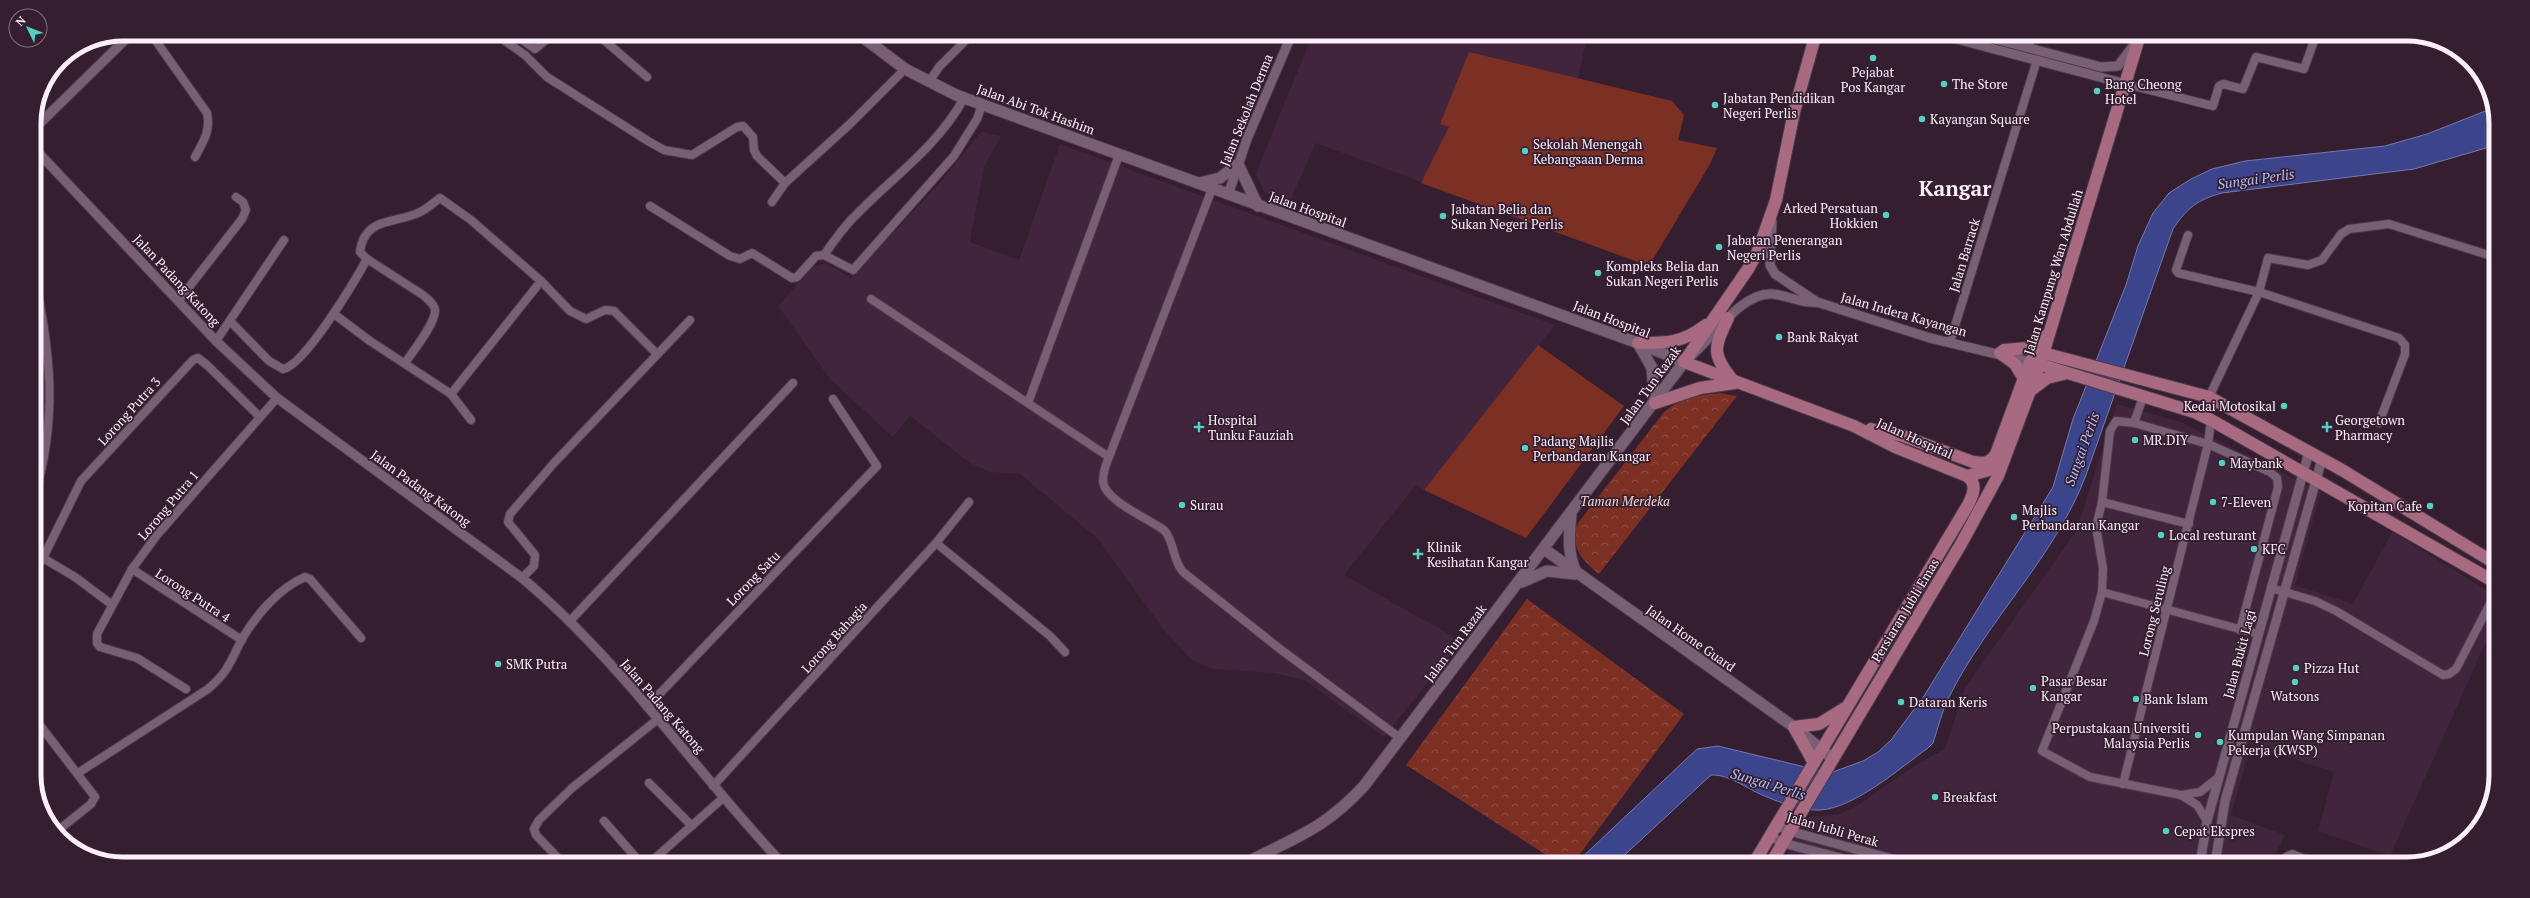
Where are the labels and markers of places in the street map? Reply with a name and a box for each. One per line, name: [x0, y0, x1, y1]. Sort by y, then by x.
marker: Pejabat Pos Kangar: [1868, 53, 1878, 63]
place label: Pejabat Pos Kangar: [1841, 63, 1905, 96]
place label: The Store: [1952, 75, 2008, 93]
place label: Bang Cheong Hotel: [2105, 75, 2182, 108]
marker: The Store: [1939, 79, 1949, 89]
marker: Bang Cheong Hotel: [2092, 86, 2102, 96]
place label: Jabatan Pendidikan Negeri Perlis: [1723, 89, 1835, 122]
marker: Jabatan Pendidikan Negeri Perlis: [1710, 100, 1720, 110]
place label: Kayangan Square: [1930, 110, 2030, 128]
marker: Kayangan Square: [1917, 114, 1927, 124]
place label: Sekolah Menengah Kebangsaan Derma: [1533, 135, 1644, 168]
marker: Sekolah Menengah Kebangsaan Derma: [1520, 146, 1530, 156]
place label: Arked Persatuan Hokkien: [1783, 199, 1878, 232]
place label: Jabatan Belia dan Sukan Negeri Perlis: [1451, 200, 1563, 233]
marker: Arked Persatuan Hokkien: [1881, 210, 1891, 220]
marker: Jabatan Belia dan Sukan Negeri Perlis: [1438, 211, 1448, 221]
place label: Jabatan Penerangan Negeri Perlis: [1727, 231, 1843, 264]
marker: Jabatan Penerangan Negeri Perlis: [1714, 242, 1724, 252]
place label: Kompleks Belia dan Sukan Negeri Perlis: [1606, 257, 1719, 290]
marker: Kompleks Belia dan Sukan Negeri Perlis: [1593, 268, 1603, 278]
place label: Bank Rakyat: [1787, 328, 1859, 346]
marker: Bank Rakyat: [1774, 332, 1784, 342]
place label: Kedai Motosikal: [2184, 397, 2276, 415]
marker: Kedai Motosikal: [2279, 401, 2289, 411]
place label: Hospital Tunku Fauziah: [1208, 411, 1294, 444]
place label: Georgetown Pharmacy: [2335, 411, 2405, 444]
marker: Hospital Tunku Fauziah: [1193, 421, 1205, 433]
marker: Georgetown Pharmacy: [2322, 422, 2332, 432]
place label: MR.DIY: [2143, 431, 2189, 449]
place label: Padang Majlis Perbandaran Kangar: [1533, 432, 1651, 465]
marker: MR.DIY: [2130, 435, 2140, 445]
marker: Padang Majlis Perbandaran Kangar: [1520, 443, 1530, 453]
place label: Maybank: [2230, 454, 2283, 472]
marker: Maybank: [2217, 458, 2227, 468]
place label: 7-Eleven: [2221, 493, 2271, 511]
place label: Surau: [1190, 496, 1224, 514]
marker: 7-Eleven: [2208, 497, 2218, 507]
place label: Kopitan Cafe: [2348, 497, 2422, 515]
marker: Surau: [1177, 500, 1187, 510]
place label: Majlis Perbandaran Kangar: [2022, 501, 2140, 534]
marker: Kopitan Cafe: [2425, 501, 2435, 511]
marker: Majlis Perbandaran Kangar: [2009, 512, 2019, 522]
place label: Local resturant: [2169, 526, 2257, 544]
marker: Local resturant: [2156, 530, 2166, 540]
place label: Klinik Kesihatan Kangar: [1427, 538, 1528, 571]
place label: KFC: [2262, 540, 2286, 558]
marker: KFC: [2249, 544, 2259, 554]
marker: Klinik Kesihatan Kangar: [1412, 548, 1424, 560]
place label: SMK Putra: [506, 655, 568, 673]
marker: SMK Putra: [493, 659, 503, 669]
place label: Pizza Hut: [2304, 659, 2360, 677]
marker: Pizza Hut: [2291, 663, 2301, 673]
place label: Pasar Besar Kangar: [2041, 672, 2107, 705]
marker: Watsons: [2290, 677, 2300, 687]
marker: Pasar Besar Kangar: [2028, 683, 2038, 693]
place label: Watsons: [2271, 687, 2319, 705]
place label: Bank Islam: [2144, 690, 2208, 708]
place label: Dataran Keris: [1909, 693, 1987, 711]
marker: Bank Islam: [2131, 694, 2141, 704]
marker: Dataran Keris: [1896, 697, 1906, 707]
place label: Perpustakaan Universiti Malaysia Perlis: [2052, 719, 2190, 752]
place label: Kumpulan Wang Simpanan Pekerja (KWSP): [2228, 726, 2385, 759]
marker: Perpustakaan Universiti Malaysia Perlis: [2193, 730, 2203, 740]
marker: Kumpulan Wang Simpanan Pekerja (KWSP): [2215, 737, 2225, 747]
place label: Breakfast: [1943, 788, 1997, 806]
marker: Breakfast: [1930, 792, 1940, 802]
place label: Cepat Ekspres: [2174, 822, 2255, 840]
marker: Cepat Ekspres: [2161, 826, 2171, 836]

